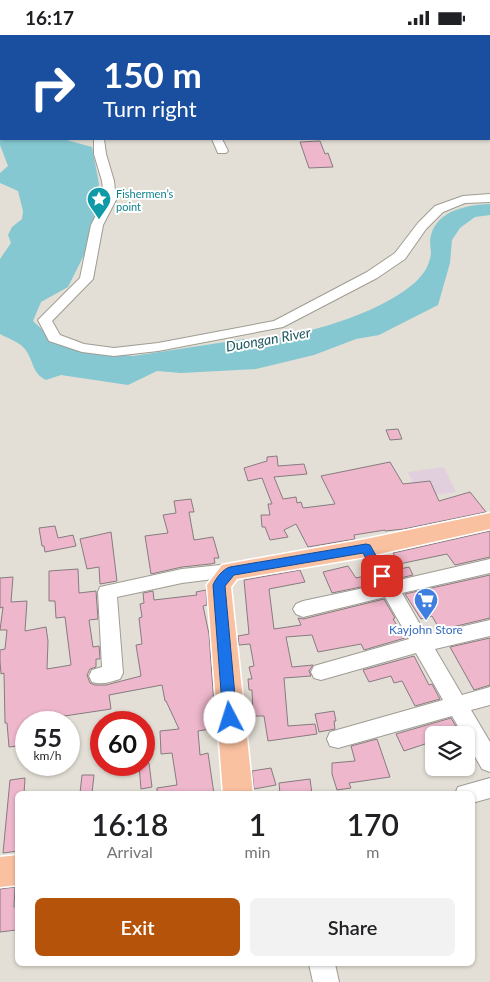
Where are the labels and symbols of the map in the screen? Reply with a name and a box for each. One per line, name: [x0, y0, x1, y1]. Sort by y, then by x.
place icon: Fishermen’s point: [86, 186, 112, 220]
place label: Fishermen’s point: [116, 187, 173, 213]
water label: Duongan River: [224, 323, 312, 355]
pin: [361, 555, 403, 597]
supermarket icon: Kayjohn Store: [413, 587, 439, 621]
place label: Kayjohn Store: [389, 622, 463, 637]
position arrow: [203, 691, 255, 743]
speed limit sign: 60: [90, 711, 155, 776]

